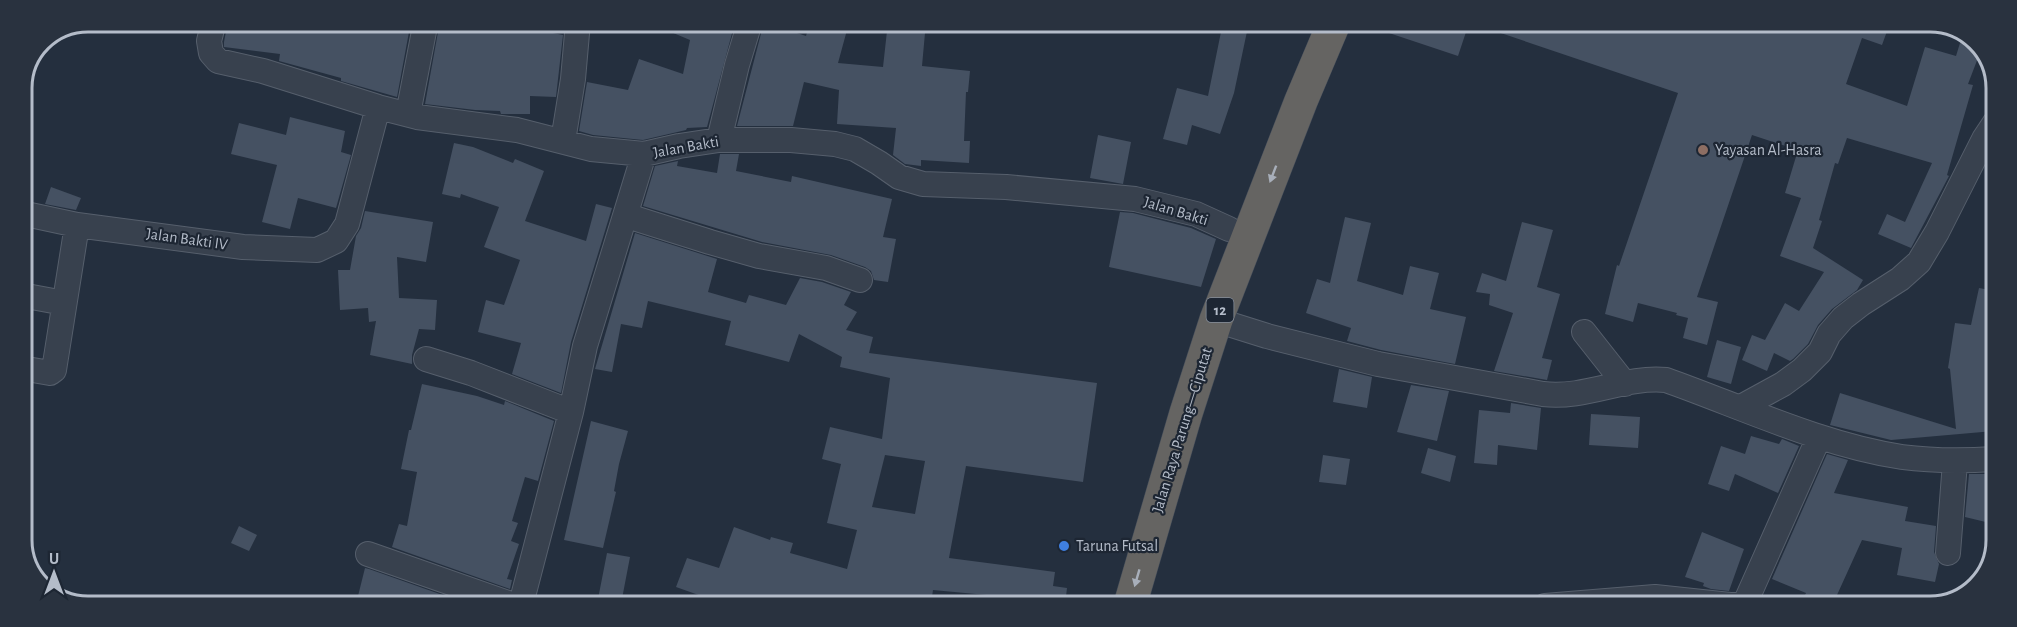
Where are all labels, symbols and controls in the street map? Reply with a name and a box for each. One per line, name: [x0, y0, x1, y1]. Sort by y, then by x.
street label: Jalan Bakti: [652, 133, 720, 161]
place label: Yayasan Al-Hasra: [1715, 142, 1822, 159]
marker: Yayasan Al-Hasra: [1696, 143, 1710, 157]
one-way arrow: [1268, 165, 1277, 183]
street label: Jalan Bakti: [1142, 194, 1210, 228]
street label: Jalan Bakti IV: [145, 225, 229, 253]
road number: 12: [1206, 298, 1234, 322]
street label: Jalan Raya Parung—Ciputat: [1149, 346, 1216, 515]
place label: Taruna Futsal: [1076, 538, 1158, 554]
marker: Taruna Futsal: [1057, 539, 1071, 553]
north arrow: [24, 543, 84, 603]
text: U: [49, 551, 59, 567]
one-way arrow: [1132, 569, 1141, 587]

